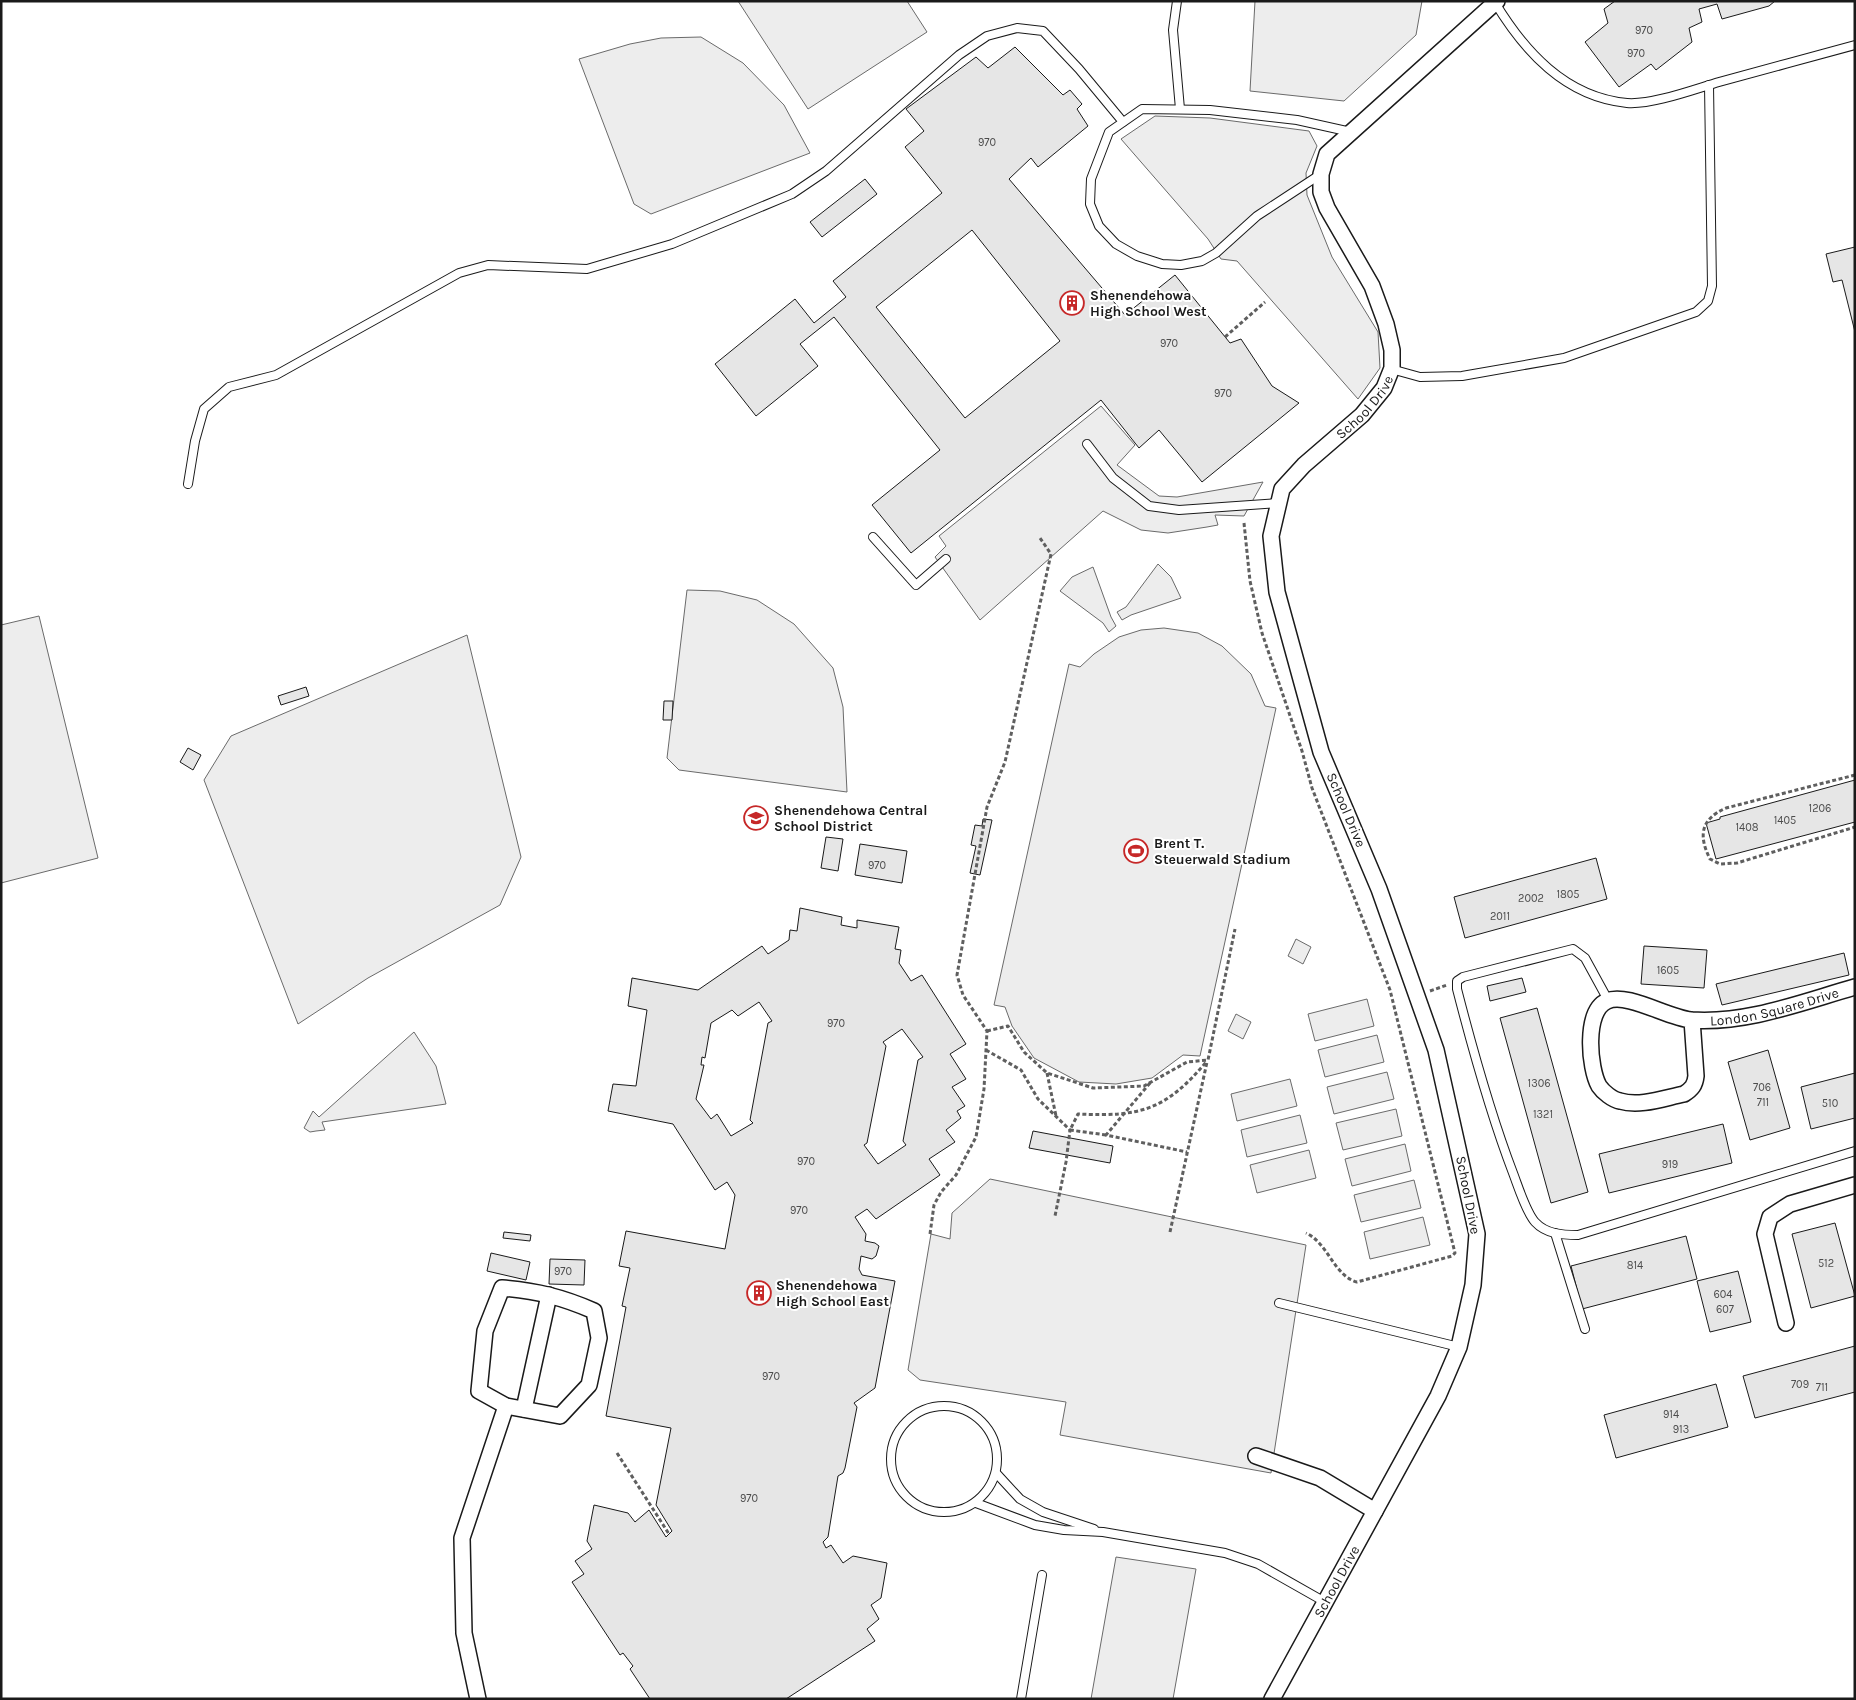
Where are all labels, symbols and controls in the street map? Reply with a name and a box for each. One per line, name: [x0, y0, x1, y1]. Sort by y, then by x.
house number: 970: [1635, 24, 1653, 37]
house number: 970: [1627, 47, 1645, 60]
house number: 970: [978, 136, 996, 149]
place label: Shenendehowa High School West: [1090, 287, 1207, 320]
building icon: Shenendehowa High School West: [1059, 290, 1085, 316]
house number: 970: [1160, 337, 1178, 350]
street label: School Drive: [1332, 373, 1397, 442]
house number: 970: [1214, 387, 1232, 400]
street label: School Drive: [1323, 770, 1369, 850]
place label: Shenendehowa Central School District: [774, 802, 927, 835]
house number: 1206: [1809, 802, 1831, 815]
school or university icon: Shenendehowa Central School District: [743, 805, 769, 831]
house number: 1405: [1774, 814, 1796, 827]
house number: 1408: [1735, 821, 1759, 834]
place label: Brent T. Steuerwald Stadium: [1154, 835, 1291, 868]
sports icon: Brent T. Steuerwald Stadium: [1123, 838, 1149, 864]
house number: 970: [868, 859, 886, 872]
house number: 1805: [1556, 888, 1580, 901]
house number: 2002: [1518, 892, 1544, 905]
house number: 2011: [1490, 910, 1510, 923]
house number: 1605: [1657, 964, 1679, 977]
street label: London Square Drive: [1710, 984, 1841, 1029]
house number: 970: [827, 1017, 845, 1030]
house number: 1306: [1528, 1077, 1550, 1090]
house number: 706: [1753, 1081, 1771, 1094]
house number: 711: [1757, 1096, 1769, 1109]
house number: 510: [1822, 1097, 1838, 1110]
house number: 1321: [1533, 1108, 1553, 1121]
street label: School Drive: [1452, 1154, 1484, 1236]
house number: 970: [797, 1155, 815, 1168]
house number: 919: [1662, 1158, 1678, 1171]
house number: 970: [790, 1204, 808, 1217]
house number: 512: [1818, 1257, 1834, 1270]
house number: 814: [1627, 1259, 1643, 1272]
house number: 970: [554, 1265, 572, 1278]
place label: Shenendehowa High School East: [776, 1277, 889, 1310]
building icon: Shenendehowa High School East: [746, 1280, 772, 1306]
house number: 604: [1714, 1288, 1732, 1301]
house number: 607: [1716, 1303, 1734, 1316]
house number: 970: [762, 1370, 780, 1383]
house number: 709: [1791, 1378, 1809, 1391]
house number: 711: [1816, 1381, 1828, 1394]
house number: 914: [1663, 1408, 1679, 1421]
house number: 913: [1673, 1423, 1689, 1436]
house number: 970: [740, 1492, 758, 1505]
street label: School Drive: [1310, 1543, 1363, 1620]

